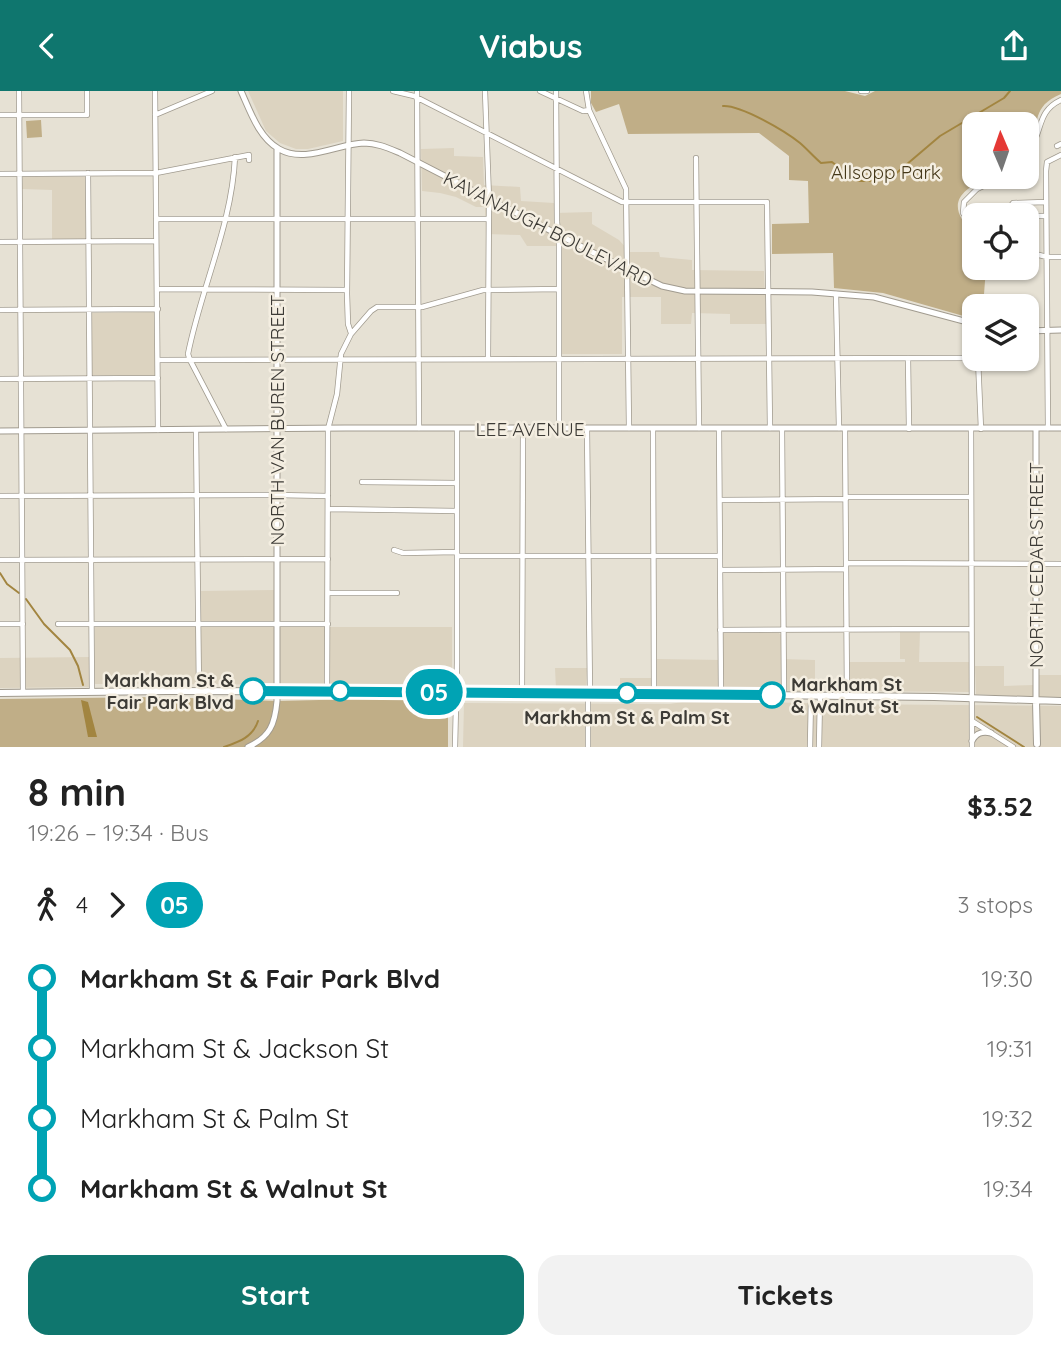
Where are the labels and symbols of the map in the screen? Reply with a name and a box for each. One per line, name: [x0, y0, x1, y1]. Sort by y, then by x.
north arrow: [962, 112, 1040, 189]
park label: Allsopp Park: [831, 160, 941, 184]
street label: KAVANAUGH BOULEVARD: [440, 166, 656, 292]
street label: NORTH VAN BUREN STREET: [265, 295, 289, 545]
street label: LEE AVENUE: [475, 417, 585, 441]
street label: NORTH CEDAR STREET: [1024, 462, 1048, 668]
place label: Markham St & Fair Park Blvd: [104, 668, 234, 714]
line badge: 05: [402, 669, 466, 715]
place label: Markham St & Walnut St: [791, 672, 902, 718]
marker: Markham St & Fair Park Blvd: [240, 678, 266, 704]
unlabelled marker: [330, 681, 350, 701]
marker: Markham St & Walnut St: [759, 682, 785, 708]
marker: Markham St & Palm St: [617, 683, 637, 703]
place label: Markham St & Palm St: [524, 705, 730, 729]

